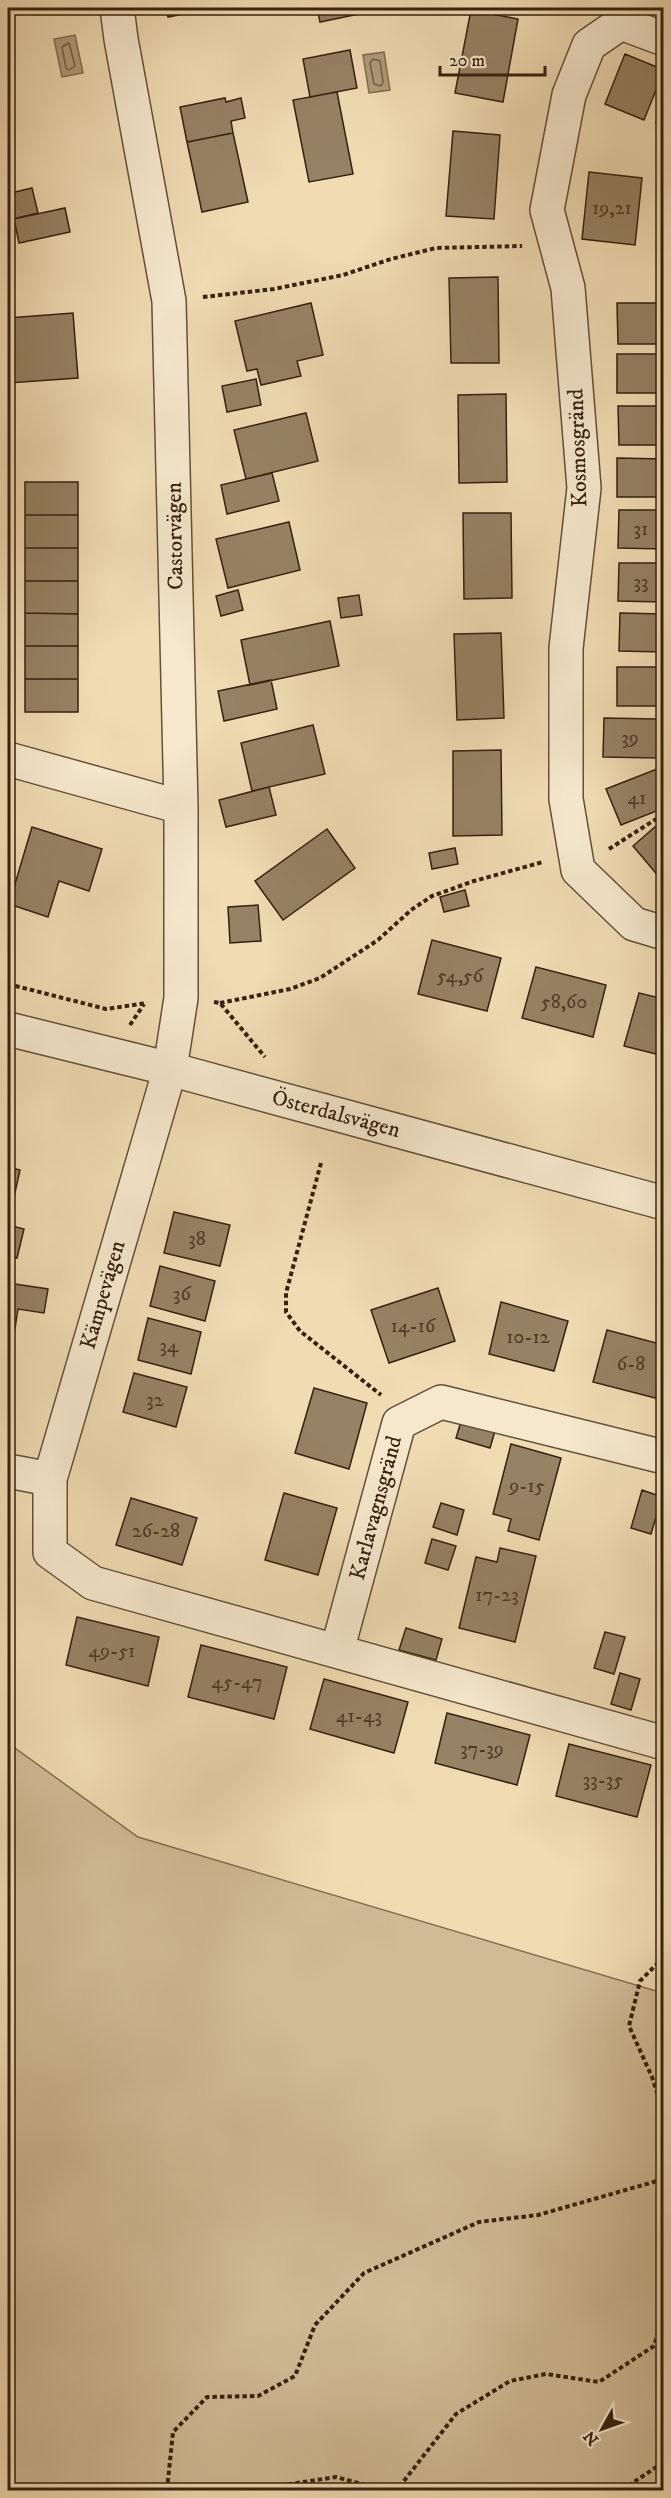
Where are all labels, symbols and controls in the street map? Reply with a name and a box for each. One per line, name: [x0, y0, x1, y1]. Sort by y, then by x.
scale bar: [440, 39, 545, 77]
text: 20 m: [449, 50, 485, 72]
house number: 19,21: [592, 196, 632, 221]
street label: Kosmosgränd: [562, 388, 594, 508]
street label: Castorvägen: [161, 481, 189, 590]
house number: 31: [634, 517, 648, 542]
house number: 33: [634, 570, 648, 595]
house number: 39: [621, 726, 639, 751]
house number: 41: [628, 786, 646, 811]
house number: 54,56: [437, 964, 484, 989]
house number: 58,60: [541, 990, 587, 1015]
street label: Österdalsvägen: [269, 1084, 404, 1144]
house number: 38: [188, 1227, 206, 1252]
street label: Kämpevägen: [75, 1237, 132, 1352]
house number: 36: [173, 1282, 192, 1307]
house number: 14-16: [391, 1314, 436, 1339]
house number: 10-12: [506, 1325, 550, 1350]
house number: 34: [160, 1334, 179, 1359]
house number: 6-8: [617, 1352, 645, 1377]
house number: 32: [146, 1388, 164, 1413]
street label: Karlavagnsgränd: [344, 1433, 408, 1583]
house number: 9-15: [508, 1474, 545, 1499]
house number: 26-28: [132, 1519, 180, 1544]
house number: 17-23: [475, 1583, 519, 1608]
house number: 49-51: [89, 1639, 135, 1664]
house number: 45-47: [212, 1670, 262, 1695]
house number: 41-43: [336, 1704, 382, 1729]
house number: 37-39: [460, 1737, 504, 1762]
house number: 33-35: [583, 1768, 623, 1793]
north arrow: [572, 2399, 632, 2459]
text: N: [579, 2427, 603, 2449]

